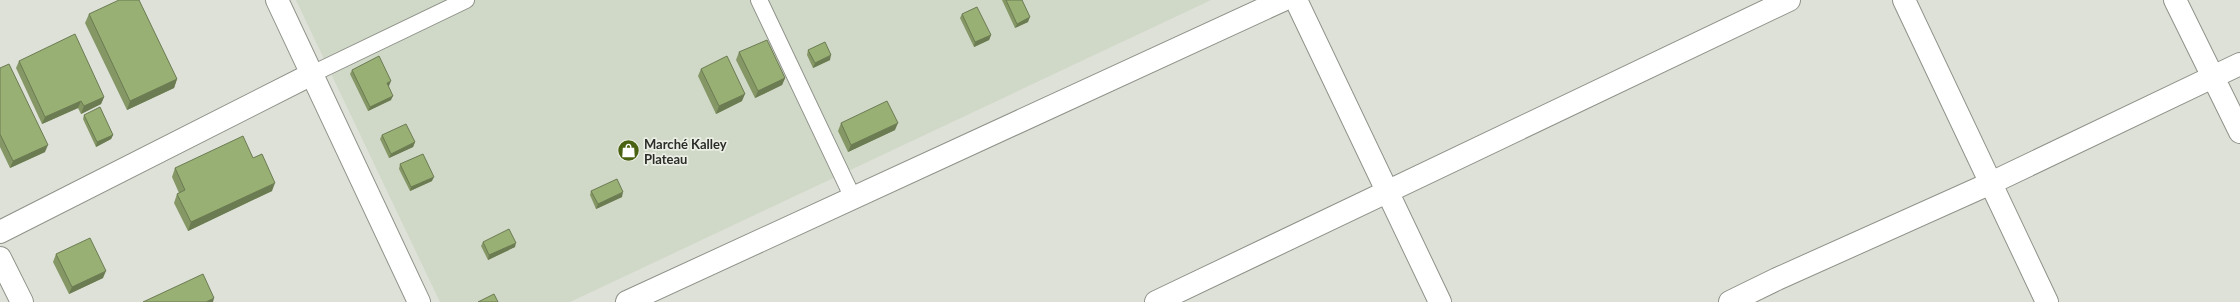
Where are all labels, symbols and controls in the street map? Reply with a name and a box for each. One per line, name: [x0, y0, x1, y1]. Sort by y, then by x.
place label: Marché Kalley Plateau: [644, 136, 727, 167]
shop icon: Marché Kalley Plateau: [616, 138, 642, 164]

